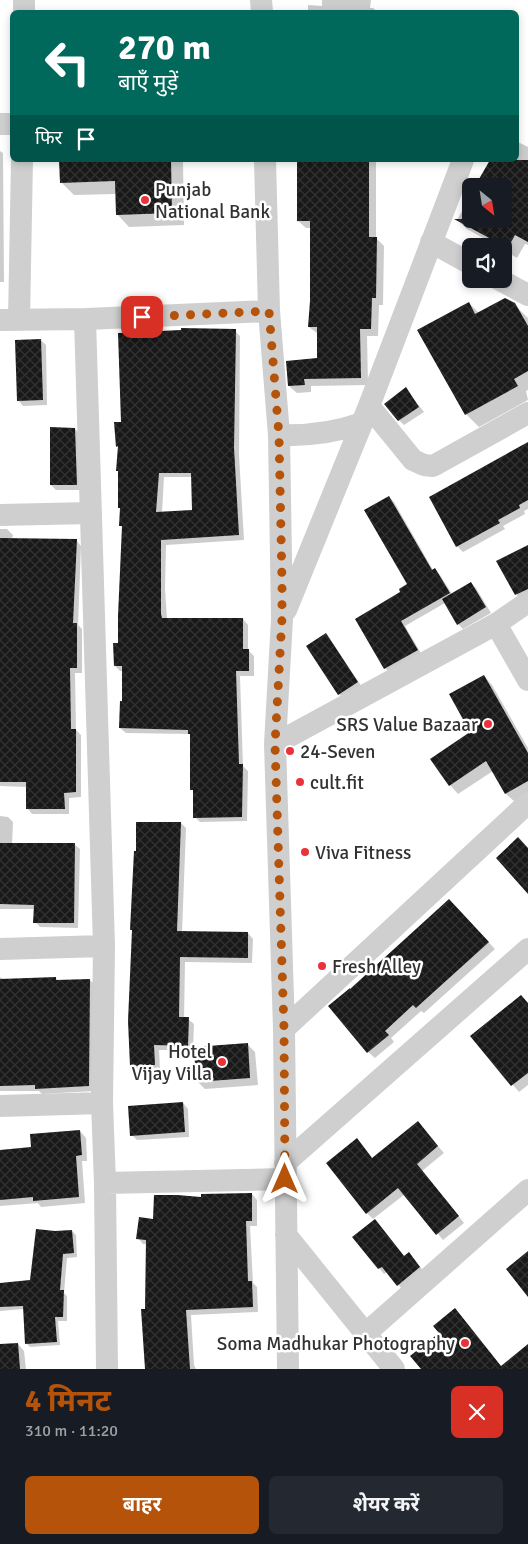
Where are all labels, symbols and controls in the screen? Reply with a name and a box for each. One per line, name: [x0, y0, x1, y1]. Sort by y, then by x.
text: 270 m: [118, 26, 211, 69]
icon: left: [35, 30, 100, 95]
text: बाएँ मुड़ें: [118, 69, 178, 96]
icon: arrive: [72, 125, 100, 153]
text: फिर: [35, 126, 62, 150]
place label: Punjab National Bank: [155, 178, 270, 224]
north arrow: [462, 178, 512, 228]
map controls: [462, 178, 512, 288]
marker: Punjab National Bank: [139, 194, 151, 206]
button: sound: [462, 238, 512, 288]
pin: [121, 296, 163, 338]
icon: arrive: [128, 303, 156, 331]
place label: SRS Value Bazaar: [336, 713, 478, 737]
marker: SRS Value Bazaar: [482, 718, 494, 730]
place label: 24-Seven: [300, 740, 375, 764]
marker: 24-Seven: [284, 745, 296, 757]
place label: cult.fit: [310, 771, 364, 795]
marker: cult.fit: [294, 776, 306, 788]
place label: Viva Fitness: [315, 841, 411, 865]
marker: Viva Fitness: [299, 846, 311, 858]
place label: Fresh Alley: [332, 955, 421, 979]
marker: Fresh Alley: [316, 960, 328, 972]
place label: Hotel Vijay Villa: [132, 1040, 212, 1086]
marker: Hotel Vijay Villa: [216, 1056, 228, 1068]
position arrow: [258, 1152, 310, 1204]
place label: Soma Madhukar Photography: [217, 1332, 455, 1356]
marker: Soma Madhukar Photography: [459, 1337, 471, 1349]
text: 4 मिनट: [25, 1383, 111, 1420]
button: close: [451, 1386, 503, 1438]
text: 310 m · 11:20: [25, 1421, 118, 1441]
button: बाहर: [25, 1476, 259, 1534]
button: शेयर करें: [269, 1476, 503, 1534]

